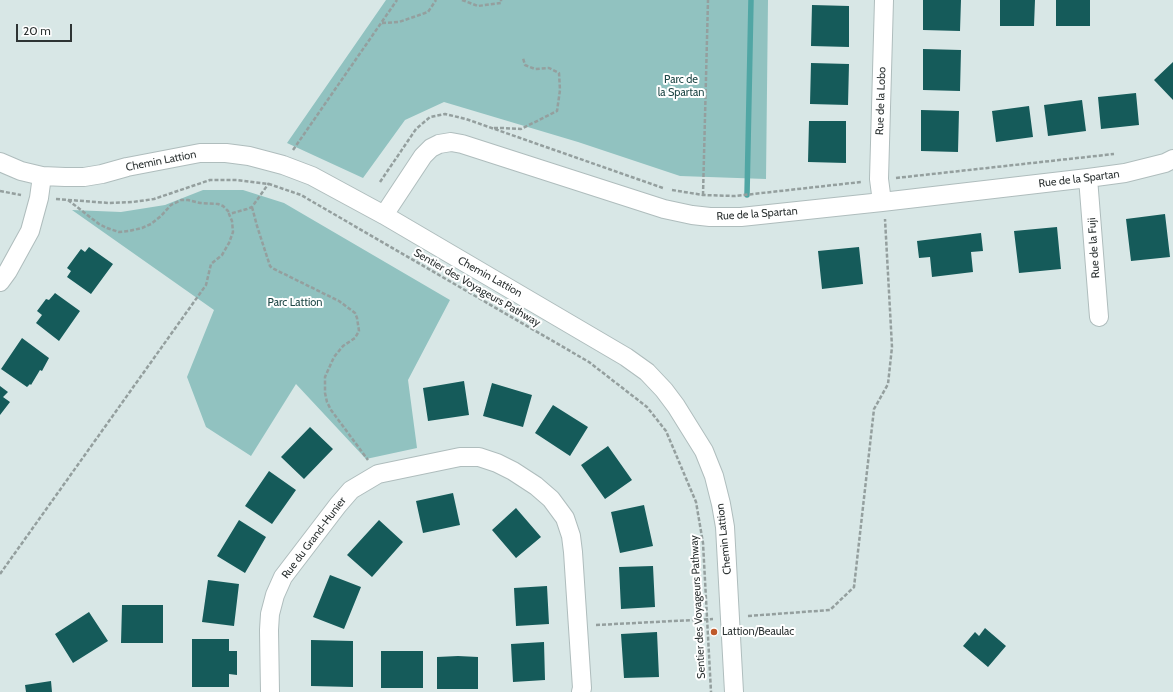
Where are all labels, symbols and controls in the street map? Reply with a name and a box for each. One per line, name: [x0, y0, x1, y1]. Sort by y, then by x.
scale bar: [18, 16, 74, 42]
text: 20 m: [23, 23, 51, 38]
street label: Rue de la Lobo: [873, 67, 889, 135]
park label: Parc de la Spartan: [658, 73, 704, 99]
street label: Chemin Lattion: [125, 148, 197, 174]
street label: Rue de la Spartan: [1038, 167, 1120, 191]
street label: Rue de la Spartan: [716, 205, 798, 223]
street label: Rue de la Fuji: [1085, 217, 1103, 279]
street label: Sentier des Voyageurs Pathway: [411, 246, 543, 330]
street label: Chemin Lattion: [455, 254, 525, 300]
park label: Parc Lattion: [268, 296, 322, 310]
street label: Rue du Grand-Hunier: [279, 495, 349, 581]
street label: Chemin Lattion: [714, 503, 734, 575]
street label: Sentier des Voyageurs Pathway: [688, 535, 708, 679]
place label: Lattion/Beaulac: [722, 625, 794, 639]
marker: Lattion/Beaulac: [709, 627, 719, 637]

